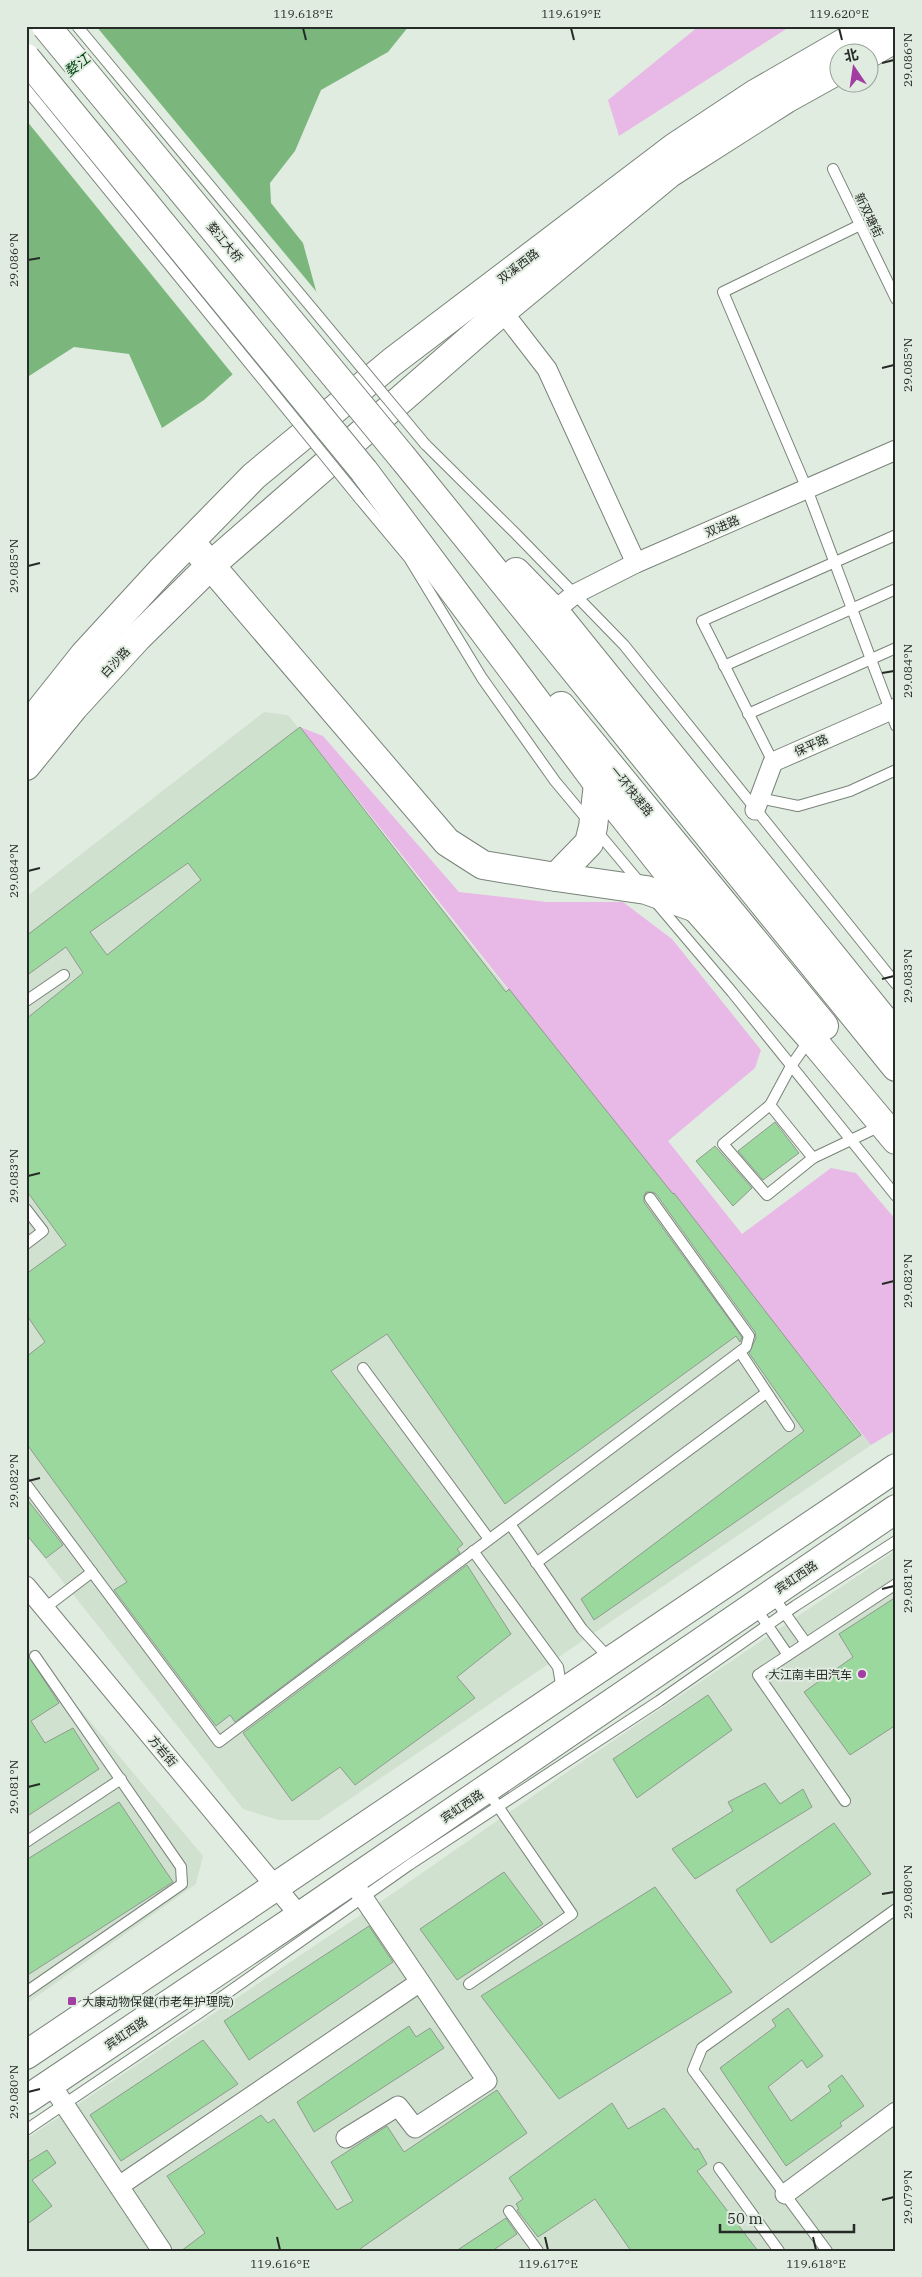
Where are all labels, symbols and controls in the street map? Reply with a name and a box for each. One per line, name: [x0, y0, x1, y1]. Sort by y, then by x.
text: 119.618°E: [273, 6, 333, 21]
text: 119.619°E: [541, 6, 601, 21]
text: 119.620°E: [809, 6, 869, 21]
text: 29.086°N: [900, 33, 915, 87]
north arrow: [830, 42, 880, 92]
text: 北: [842, 45, 860, 66]
water label: 婺江: [60, 48, 95, 81]
street label: 新双塘街: [852, 190, 886, 240]
street label: 婺江大桥: [204, 219, 246, 265]
text: 29.086°N: [6, 233, 21, 287]
street label: 双溪西路: [494, 246, 542, 286]
text: 29.085°N: [900, 338, 915, 392]
street label: 双进路: [702, 512, 742, 540]
text: 29.085°N: [6, 539, 21, 593]
street label: 白沙路: [97, 644, 133, 680]
text: 29.084°N: [900, 644, 915, 698]
street label: 保平路: [791, 731, 831, 759]
street label: 一环快速路: [607, 763, 657, 819]
text: 29.084°N: [6, 844, 21, 898]
text: 29.083°N: [900, 949, 915, 1003]
text: 29.083°N: [6, 1149, 21, 1203]
text: 29.082°N: [900, 1254, 915, 1308]
text: 29.082°N: [6, 1454, 21, 1508]
street label: 宾虹西路: [772, 1557, 820, 1597]
text: 29.081°N: [900, 1559, 915, 1613]
place label: 大江南丰田汽车: [768, 1667, 852, 1682]
marker: 大江南丰田汽车: [856, 1668, 868, 1680]
street label: 方岩街: [146, 1732, 180, 1770]
text: 29.081°N: [6, 1760, 21, 1814]
street label: 宾虹西路: [438, 1786, 486, 1826]
text: 29.080°N: [900, 1865, 915, 1919]
place label: 大康动物保健(市老年护理院): [82, 1994, 234, 2009]
marker: 大康动物保健(市老年护理院): [66, 1995, 78, 2007]
street label: 宾虹西路: [102, 2013, 150, 2053]
text: 29.080°N: [6, 2065, 21, 2119]
text: 29.079°N: [900, 2170, 915, 2224]
scale bar: [720, 2202, 853, 2234]
text: 50 m: [727, 2209, 763, 2228]
text: 119.616°E: [250, 2256, 310, 2271]
text: 119.617°E: [518, 2256, 578, 2271]
text: 119.618°E: [786, 2256, 846, 2271]

